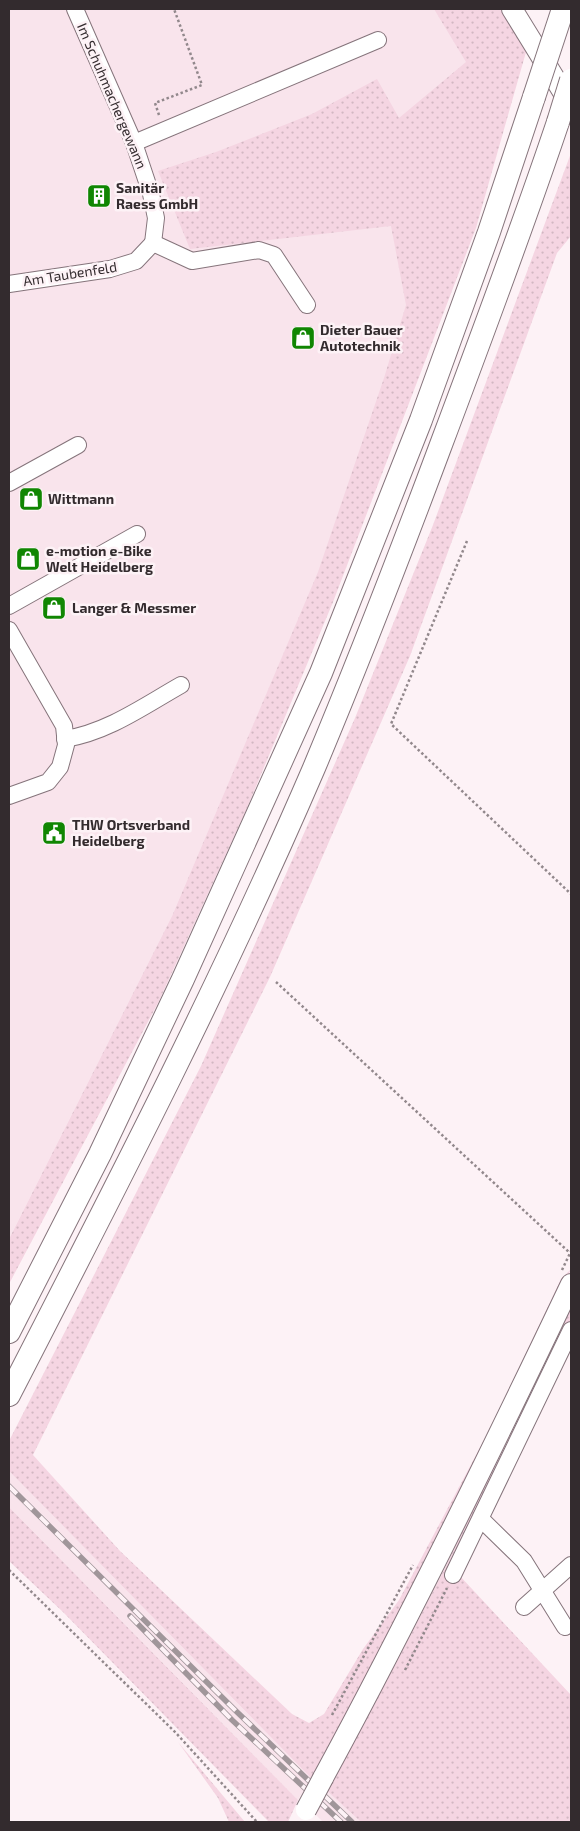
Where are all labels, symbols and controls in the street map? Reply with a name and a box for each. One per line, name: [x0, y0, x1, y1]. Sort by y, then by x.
street label: Im Schuhmachergewann: [74, 20, 151, 171]
place label: Sanitär Raess GmbH: [116, 179, 198, 212]
building icon: Sanitär Raess GmbH: [86, 183, 112, 209]
street label: Am Taubenfeld: [22, 258, 118, 289]
place label: Dieter Bauer Autotechnik: [320, 321, 403, 354]
shop icon: Dieter Bauer Autotechnik: [290, 325, 316, 351]
shop icon: Wittmann: [18, 486, 44, 512]
place label: Wittmann: [48, 490, 114, 507]
place label: e-motion e-Bike Welt Heidelberg: [46, 542, 153, 575]
shop icon: e-motion e-Bike Welt Heidelberg: [15, 546, 41, 572]
shop icon: Langer & Messmer: [41, 595, 67, 621]
place label: Langer & Messmer: [72, 599, 196, 616]
place label: THW Ortsverband Heidelberg: [72, 816, 190, 849]
public building icon: THW Ortsverband Heidelberg: [41, 820, 67, 846]

